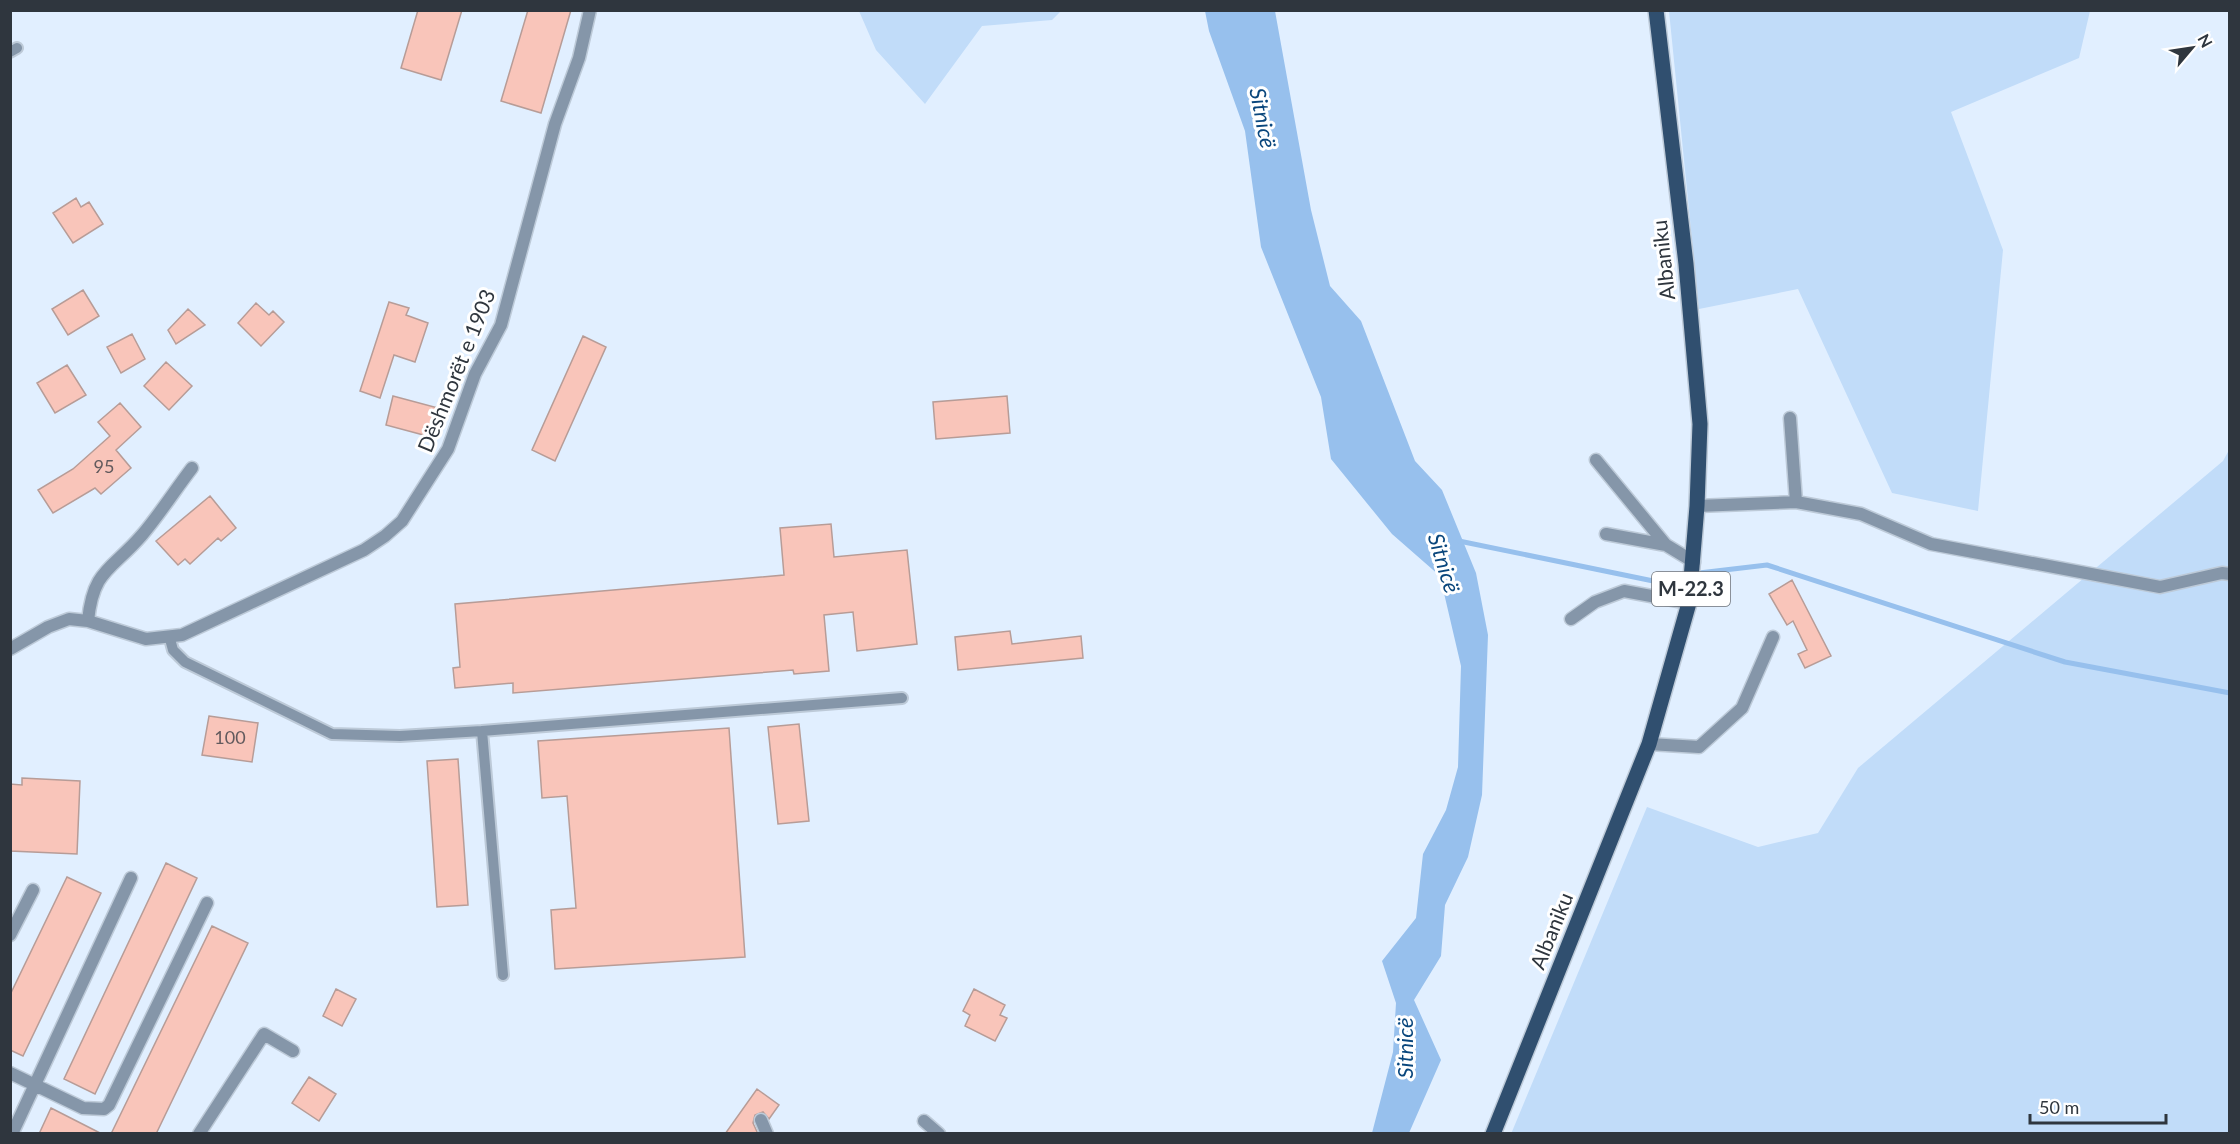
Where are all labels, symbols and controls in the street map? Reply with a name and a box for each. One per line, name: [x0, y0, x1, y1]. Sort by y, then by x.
north arrow: [2162, 18, 2222, 78]
text: N: [2194, 30, 2217, 50]
water label: Sitnicë: [1244, 85, 1283, 150]
street label: Albaniku: [1646, 219, 1679, 301]
street label: Dëshmorët e 1903: [412, 285, 500, 455]
house number: 95: [94, 455, 114, 477]
water label: Sitnicë: [1423, 530, 1466, 596]
road number: M-22.3: [1652, 572, 1730, 606]
house number: 100: [214, 726, 246, 748]
street label: Albaniku: [1524, 888, 1577, 972]
water label: Sitnicë: [1391, 1018, 1418, 1078]
scale bar: [2030, 1087, 2166, 1125]
text: 50 m: [2039, 1096, 2079, 1118]

